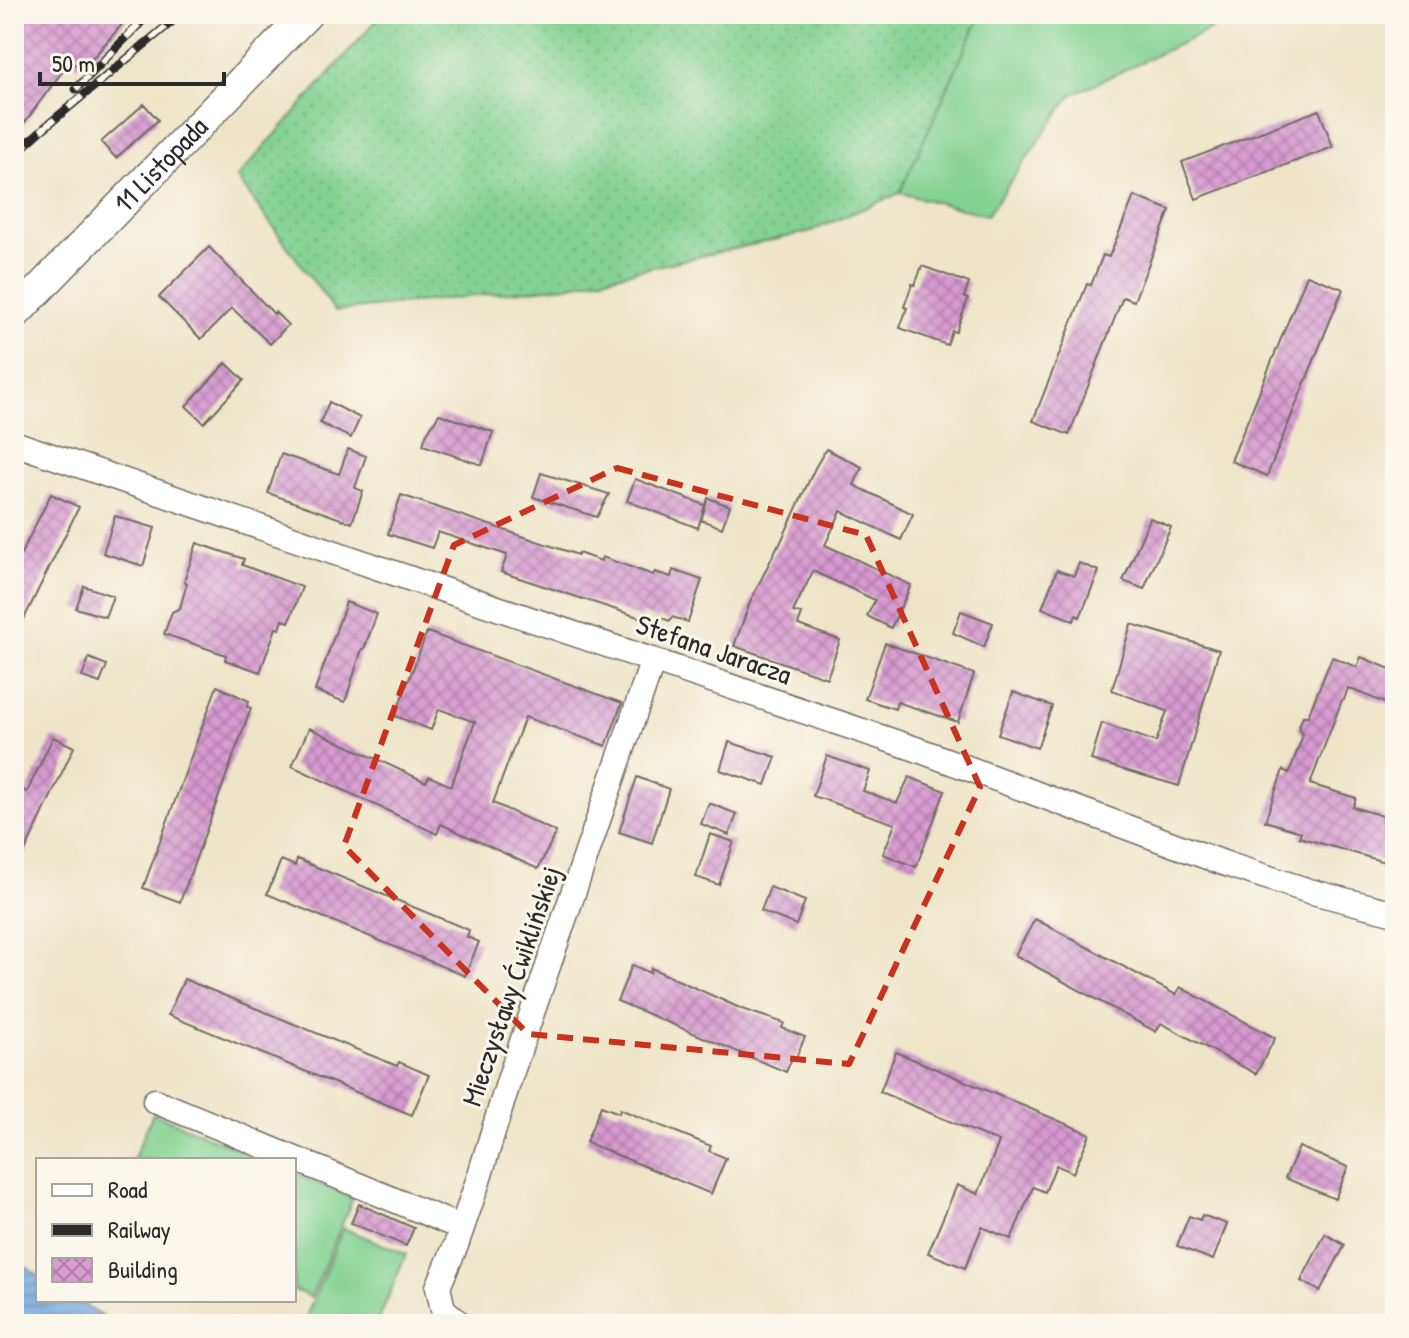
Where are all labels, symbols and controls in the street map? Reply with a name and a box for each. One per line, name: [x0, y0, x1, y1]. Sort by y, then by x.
scale bar: [40, 36, 224, 86]
text: 50 m: [52, 47, 95, 79]
street label: 11 Listopada: [105, 108, 216, 221]
street label: Stefana Jaracza: [631, 605, 797, 693]
street label: Mieczysławy Ćwiklińskiej: [452, 861, 570, 1111]
legend: [36, 1158, 296, 1302]
text: Road: [108, 1173, 147, 1205]
text: Railway: [108, 1213, 171, 1245]
text: Building: [108, 1253, 178, 1285]

